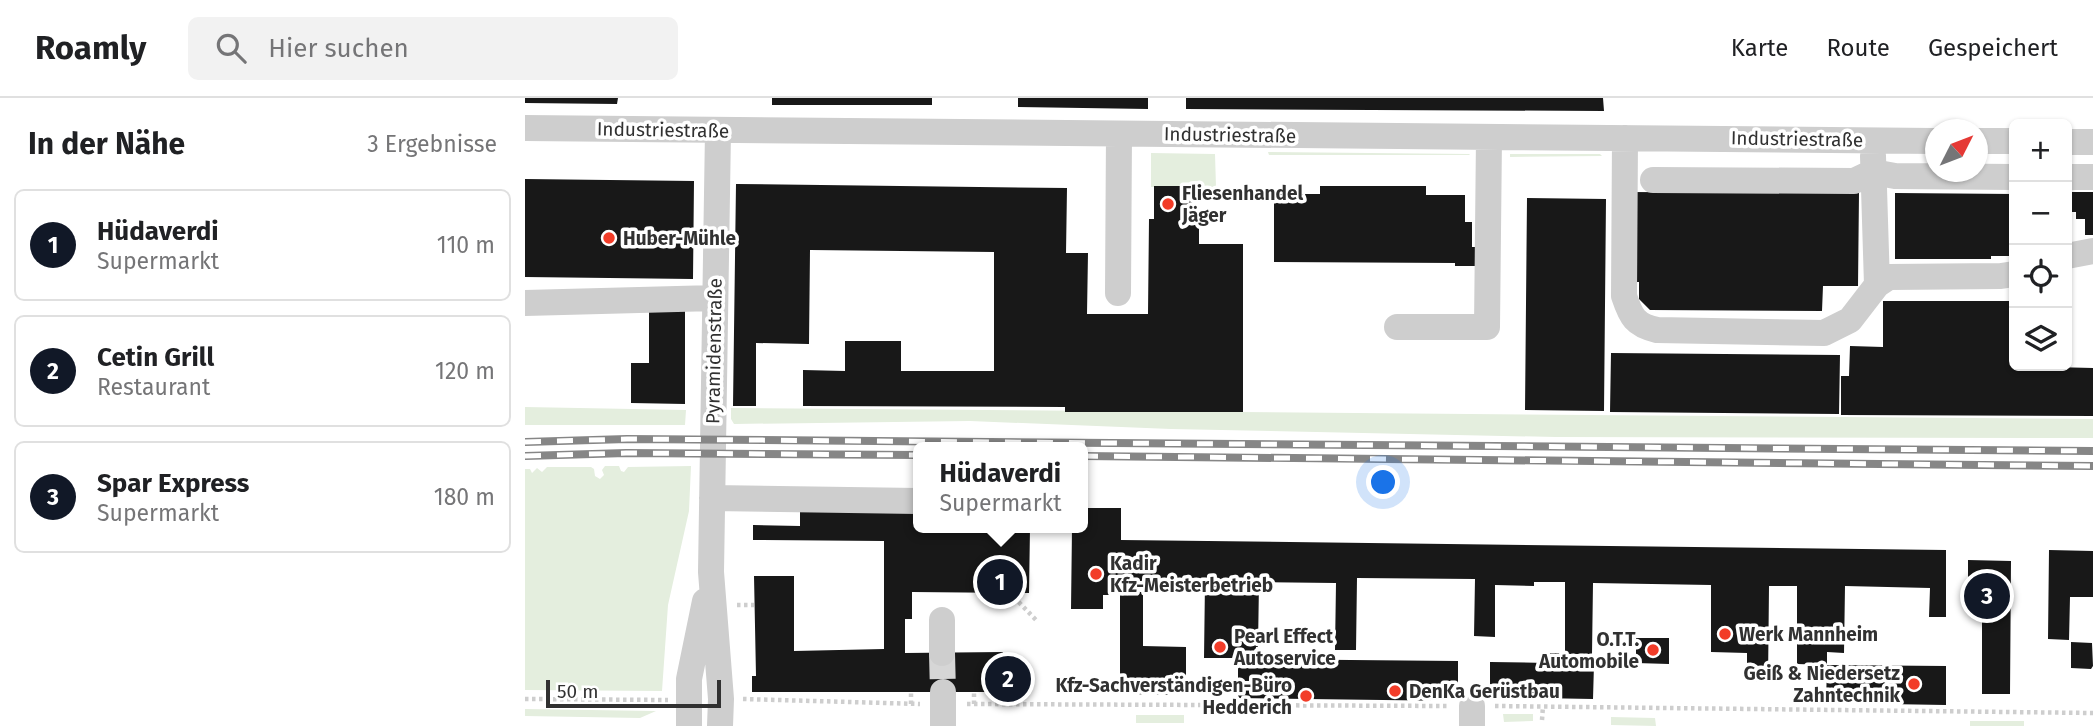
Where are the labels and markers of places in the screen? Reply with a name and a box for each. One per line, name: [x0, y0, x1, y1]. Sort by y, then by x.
place label: Fliesenhandel Jäger: [1181, 182, 1303, 227]
marker: Fliesenhandel Jäger: [1160, 196, 1176, 212]
place label: Huber-Mühle: [623, 227, 736, 250]
marker: Huber-Mühle: [601, 230, 617, 246]
place label: Kadir Kfz-Meisterbetrieb: [1110, 552, 1273, 597]
pin: 1: [977, 556, 1023, 608]
marker: Kadir Kfz-Meisterbetrieb: [1088, 566, 1104, 582]
pin: 3: [1964, 570, 2010, 622]
place label: Werk Mannheim: [1739, 623, 1878, 646]
place label: Pearl Effect Autoservice: [1233, 625, 1336, 670]
marker: Werk Mannheim: [1717, 626, 1733, 642]
place label: O.T.T. Automobile: [1538, 628, 1639, 673]
marker: Pearl Effect Autoservice: [1212, 639, 1228, 655]
marker: O.T.T. Automobile: [1645, 642, 1661, 658]
pin: 2: [985, 653, 1031, 705]
place label: Geiß & Niedersetz Zahntechnik: [1743, 662, 1900, 707]
place label: Kfz-Sachverständigen-Büro Hedderich: [1056, 674, 1292, 719]
marker: Geiß & Niedersetz Zahntechnik: [1906, 676, 1922, 692]
place label: DenKa Gerüstbau: [1409, 680, 1560, 703]
marker: DenKa Gerüstbau: [1387, 683, 1403, 699]
marker: Kfz-Sachverständigen-Büro Hedderich: [1298, 688, 1314, 704]

